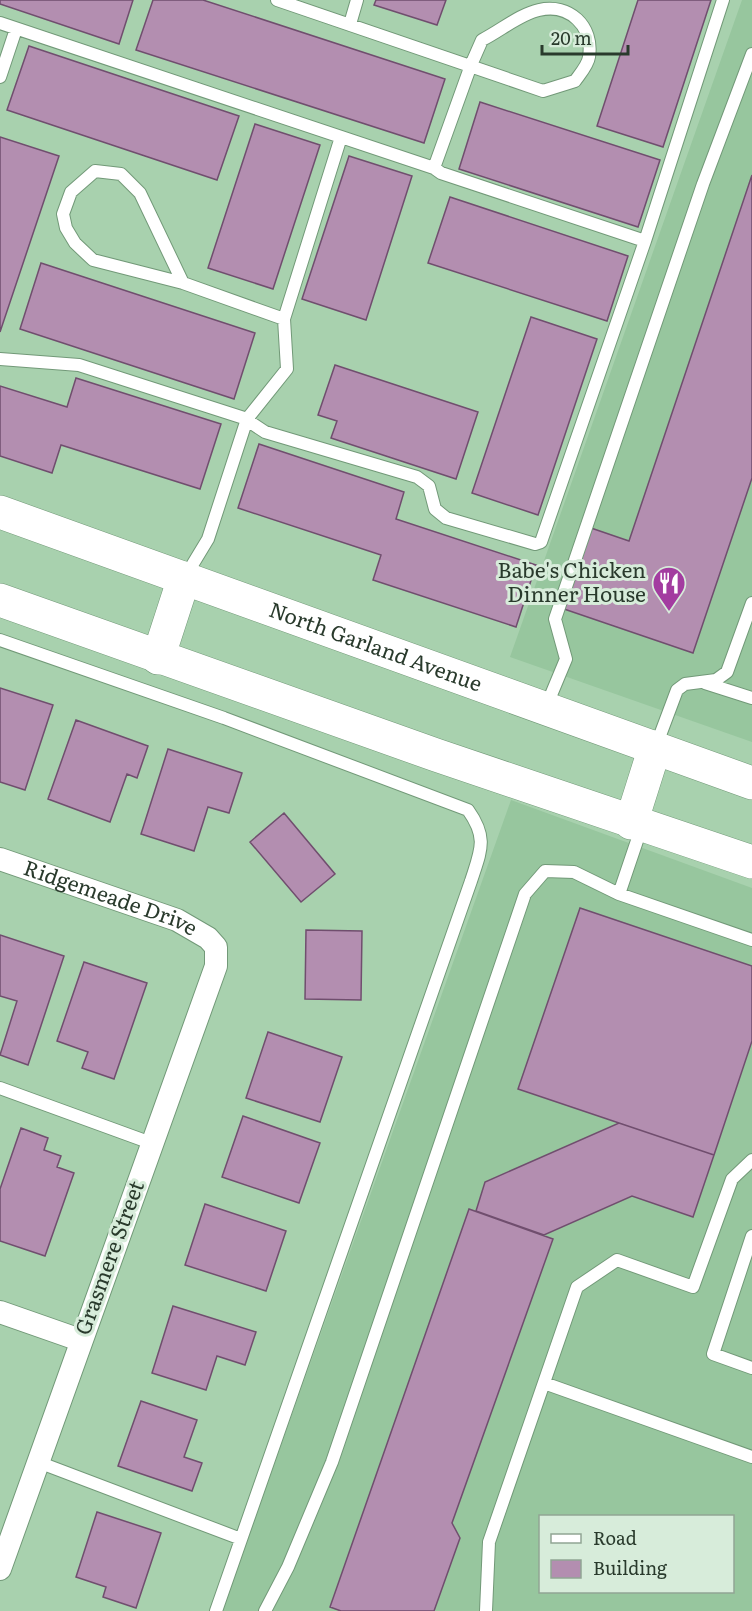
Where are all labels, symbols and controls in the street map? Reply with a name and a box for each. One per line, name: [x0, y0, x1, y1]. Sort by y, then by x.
scale bar: [542, 18, 628, 56]
text: 20 m: [551, 24, 592, 51]
place label: Babe's Chicken Dinner House: [498, 553, 646, 608]
restaurant icon: Babe's Chicken Dinner House: [651, 565, 687, 612]
street label: North Garland Avenue: [265, 592, 487, 698]
street label: Ridgemeade Drive: [20, 850, 204, 942]
street label: Grasmere Street: [65, 1175, 150, 1339]
legend: [539, 1515, 734, 1593]
text: Road: [593, 1524, 637, 1551]
text: Building: [593, 1554, 668, 1581]

